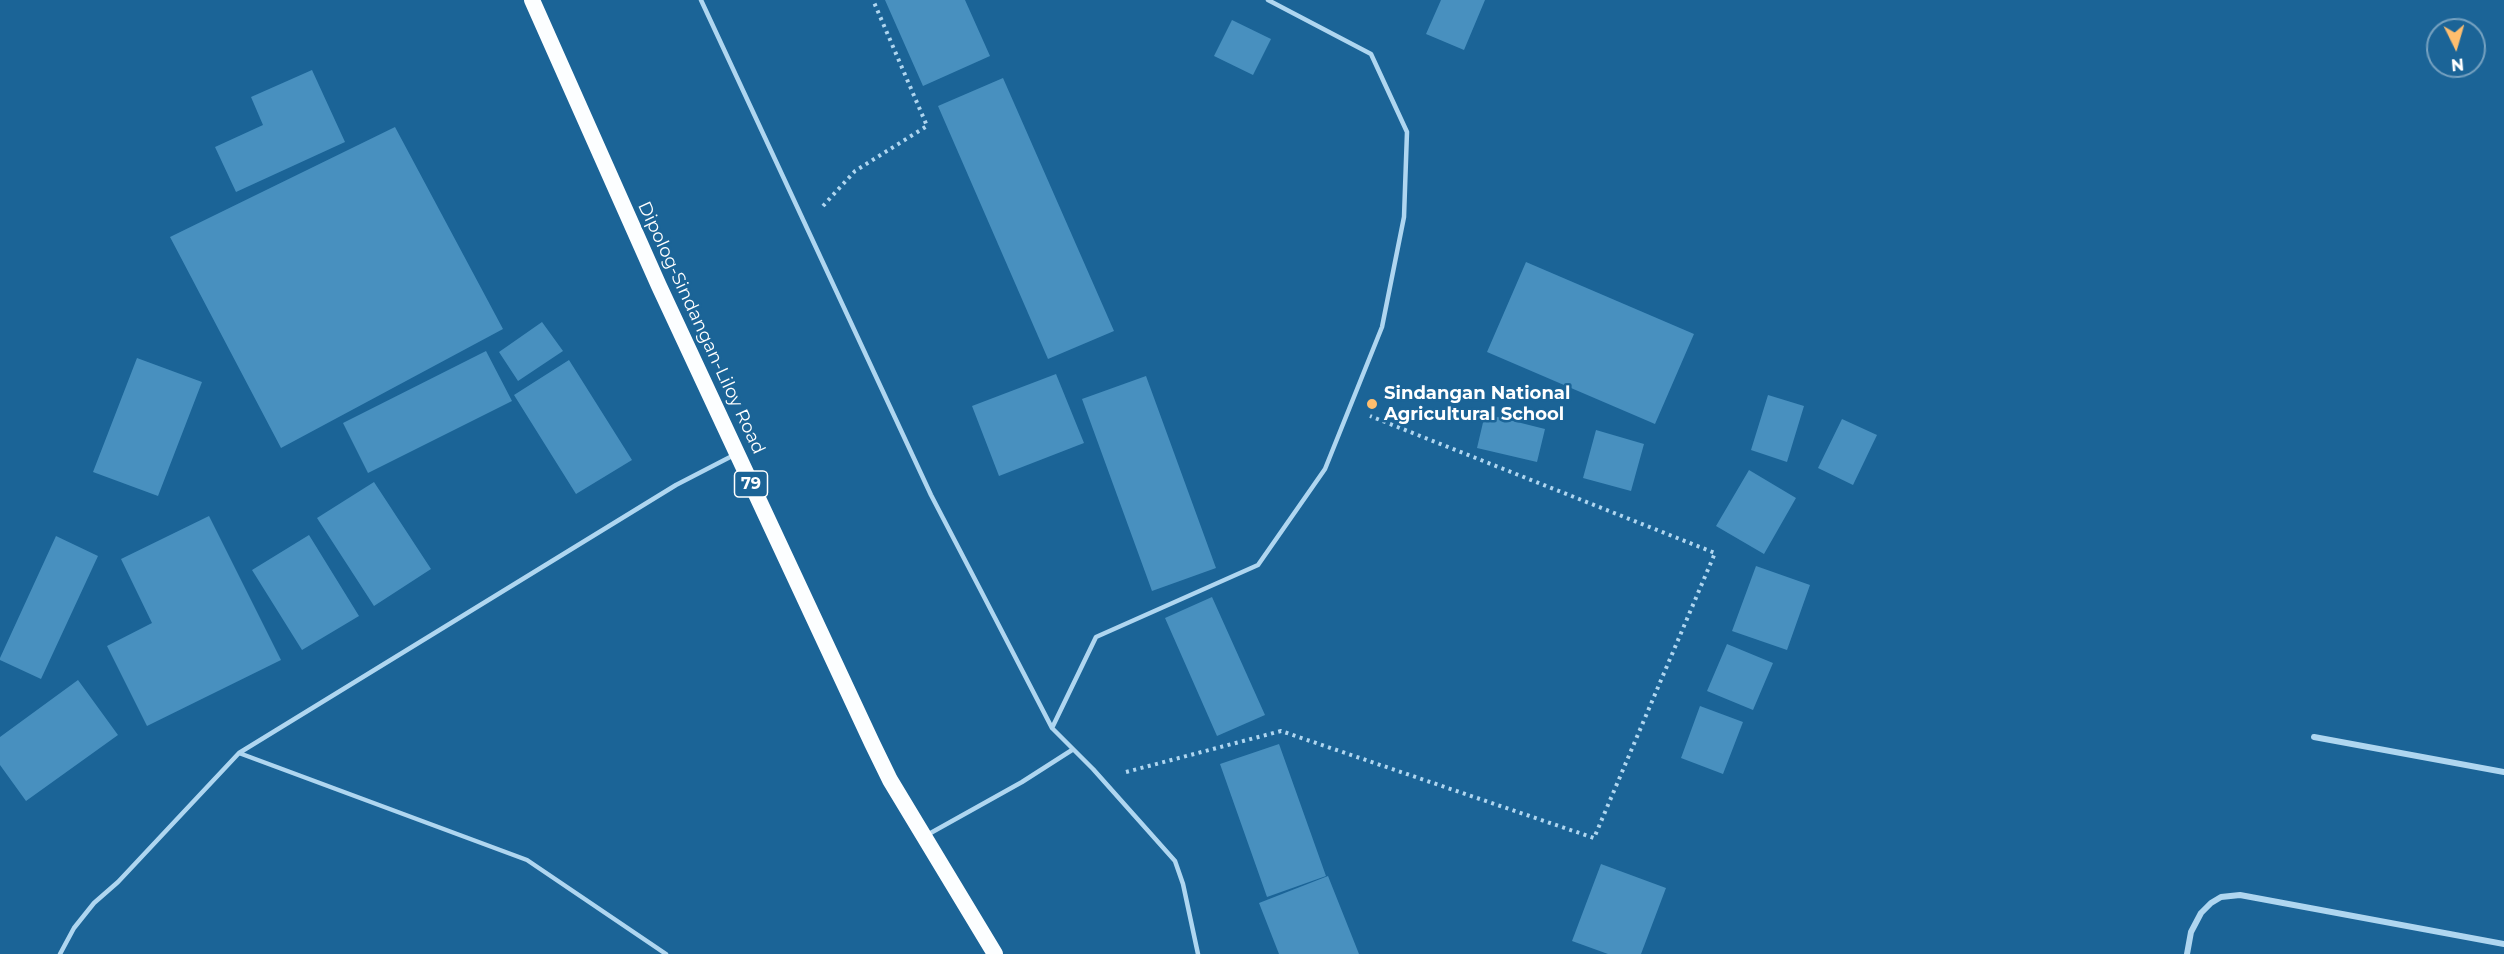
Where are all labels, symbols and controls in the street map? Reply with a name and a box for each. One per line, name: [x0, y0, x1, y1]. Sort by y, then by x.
north arrow: [2426, 18, 2486, 78]
text: N: [2450, 54, 2465, 74]
street label: Dipolog-Sindangan-Liloy Road: [633, 198, 769, 458]
place label: Sindangan National Agricultural School: [1384, 383, 1570, 426]
marker: Sindangan National Agricultural School: [1365, 397, 1379, 411]
road number: 79: [734, 471, 768, 497]

